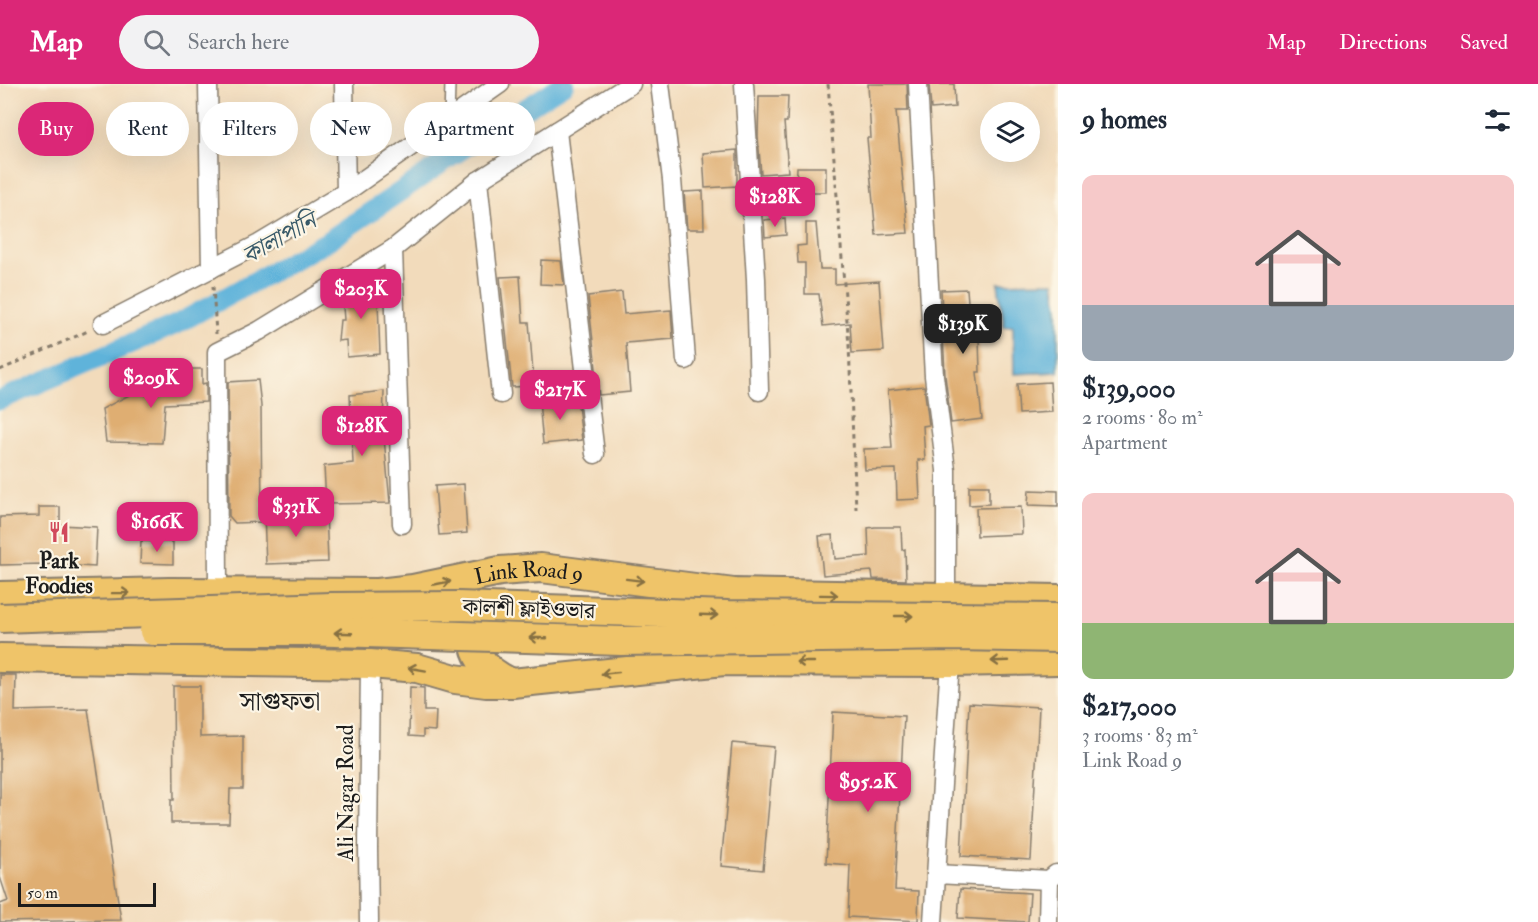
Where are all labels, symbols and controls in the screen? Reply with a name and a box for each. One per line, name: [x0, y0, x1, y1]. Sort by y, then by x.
search box: [119, 15, 539, 69]
text: Map: [30, 25, 83, 60]
icon: search: [140, 26, 173, 59]
text: Search here: [188, 28, 289, 56]
text: Map: [1266, 29, 1306, 56]
text: Directions: [1339, 29, 1427, 56]
text: Saved: [1460, 29, 1508, 56]
chip: Buy: [18, 102, 94, 156]
chip: Rent: [106, 102, 189, 156]
chip: Filters: [201, 102, 298, 156]
chip: New: [310, 102, 392, 156]
chip: Apartment: [404, 102, 535, 156]
map controls: [980, 102, 1040, 162]
button: layers: [980, 102, 1040, 162]
text: 9 homes: [1082, 104, 1167, 136]
icon: filters: [1481, 104, 1514, 137]
pin: $128K: [733, 177, 817, 228]
text: $128K: [749, 184, 801, 209]
water label: কালাপানি: [237, 203, 326, 271]
icon: home: [1244, 214, 1352, 322]
pin: $203K: [319, 269, 403, 320]
text: $203K: [334, 276, 388, 301]
pin: $139K: [921, 304, 1005, 355]
text: $139K: [938, 311, 988, 336]
pin: $209K: [109, 358, 193, 409]
text: $209K: [123, 365, 179, 390]
pin: $217K: [518, 370, 602, 421]
text: $139,000: [1082, 373, 1175, 405]
text: $217K: [534, 377, 586, 402]
text: 2 rooms · 80 m²: [1082, 405, 1203, 430]
pin: $128K: [320, 406, 404, 457]
text: $128K: [336, 413, 388, 438]
text: Apartment: [1082, 430, 1167, 455]
pin: $331K: [254, 487, 338, 538]
text: $331K: [272, 494, 320, 519]
pin: $166K: [115, 502, 199, 553]
text: $166K: [131, 509, 183, 534]
restaurant icon: Park Foodies: [47, 520, 71, 544]
icon: home: [1244, 532, 1352, 640]
place label: Park Foodies: [25, 547, 93, 600]
street label: Link Road 9: [472, 555, 585, 591]
one-way arrow: [624, 575, 644, 586]
one-way arrow: [432, 577, 451, 589]
one-way arrow: [111, 587, 131, 599]
one-way arrow: [818, 589, 838, 601]
street label: কালশী ফ্লাইওভার: [461, 593, 596, 625]
one-way arrow: [699, 609, 719, 620]
one-way arrow: [894, 610, 914, 622]
one-way arrow: [333, 627, 353, 638]
one-way arrow: [528, 633, 548, 644]
one-way arrow: [990, 655, 1010, 667]
one-way arrow: [795, 656, 815, 668]
one-way arrow: [408, 663, 427, 674]
one-way arrow: [601, 668, 621, 679]
district label: সাগুফতা: [239, 686, 320, 718]
text: $217,000: [1082, 691, 1177, 723]
text: 3 rooms · 83 m²: [1082, 723, 1198, 748]
street label: Ali Nagar Road: [332, 724, 360, 863]
text: Link Road 9: [1082, 748, 1182, 773]
pin: $95.2K: [819, 762, 917, 813]
text: $95.2K: [839, 769, 897, 794]
scale bar: [18, 880, 156, 908]
text: 50 m: [27, 883, 58, 903]

